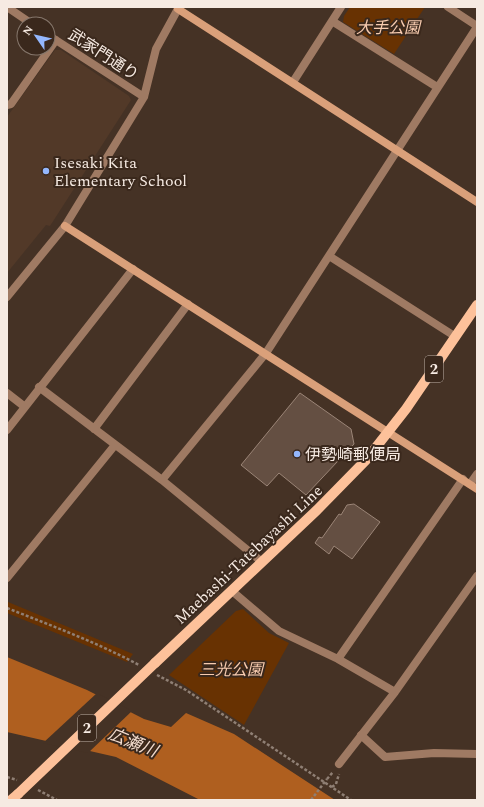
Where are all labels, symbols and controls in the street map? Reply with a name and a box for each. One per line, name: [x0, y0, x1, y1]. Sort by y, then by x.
north arrow: [16, 16, 56, 56]
park label: 大手公園: [356, 16, 422, 40]
text: N: [19, 22, 38, 39]
street label: 武家門通り: [63, 23, 144, 87]
place label: Isesaki Kita Elementary School: [54, 151, 187, 193]
marker: Isesaki Kita Elementary School: [41, 166, 51, 176]
road number: 2: [425, 356, 443, 382]
place label: 伊勢崎郵便局: [305, 443, 401, 467]
marker: 伊勢崎郵便局: [292, 449, 302, 459]
street label: Maebashi-Tatebayashi Line: [169, 479, 328, 630]
park label: 三光公園: [199, 658, 265, 682]
road number: 2: [78, 715, 96, 741]
water label: 広瀬川: [104, 721, 163, 765]

